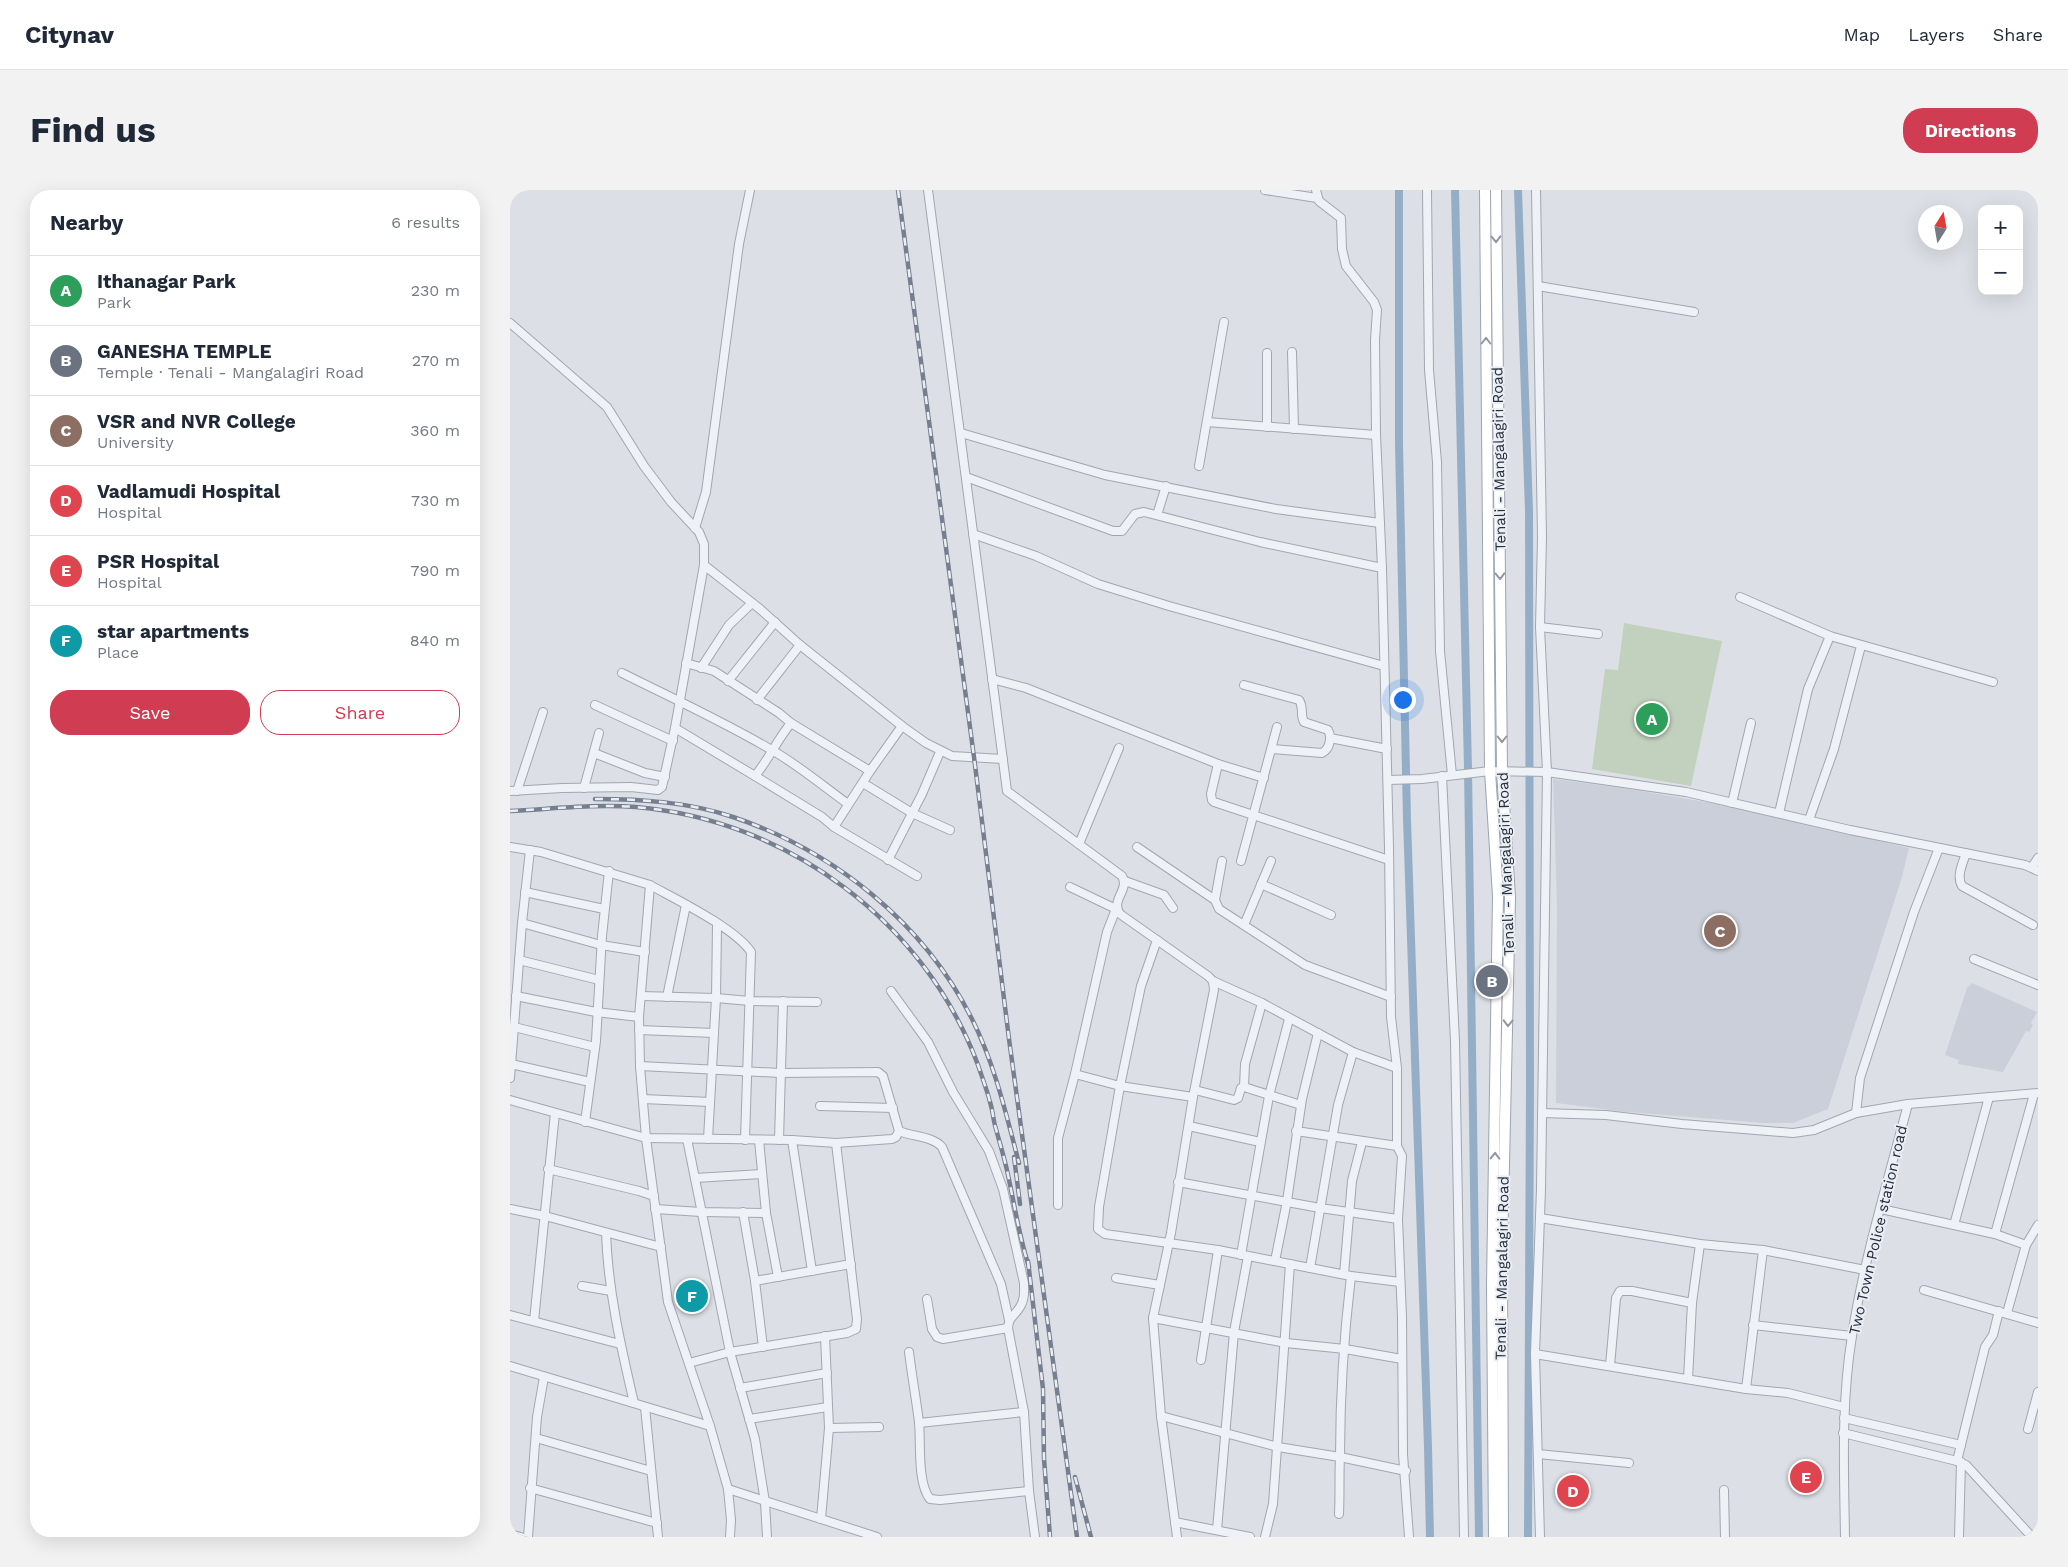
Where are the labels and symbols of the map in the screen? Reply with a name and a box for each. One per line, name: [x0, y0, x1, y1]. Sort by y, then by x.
north arrow: [1918, 205, 1963, 250]
one-way arrow: [1491, 235, 1501, 243]
one-way arrow: [1481, 337, 1491, 345]
street label: Tenali - Mangalagiri Road: [1488, 367, 1510, 551]
one-way arrow: [1495, 572, 1505, 580]
your location: [1390, 687, 1416, 713]
pin: A: [1636, 700, 1668, 738]
one-way arrow: [1497, 735, 1507, 743]
street label: Tenali - Mangalagiri Road: [1494, 772, 1518, 956]
pin: C: [1704, 912, 1736, 950]
pin: B: [1476, 962, 1508, 1000]
one-way arrow: [1503, 1020, 1514, 1028]
street label: Two Town Police station road: [1845, 1123, 1911, 1337]
one-way arrow: [1490, 1152, 1500, 1160]
street label: Tenali - Mangalagiri Road: [1491, 1176, 1513, 1360]
pin: F: [676, 1277, 708, 1315]
pin: E: [1790, 1458, 1822, 1496]
pin: D: [1557, 1472, 1589, 1510]

